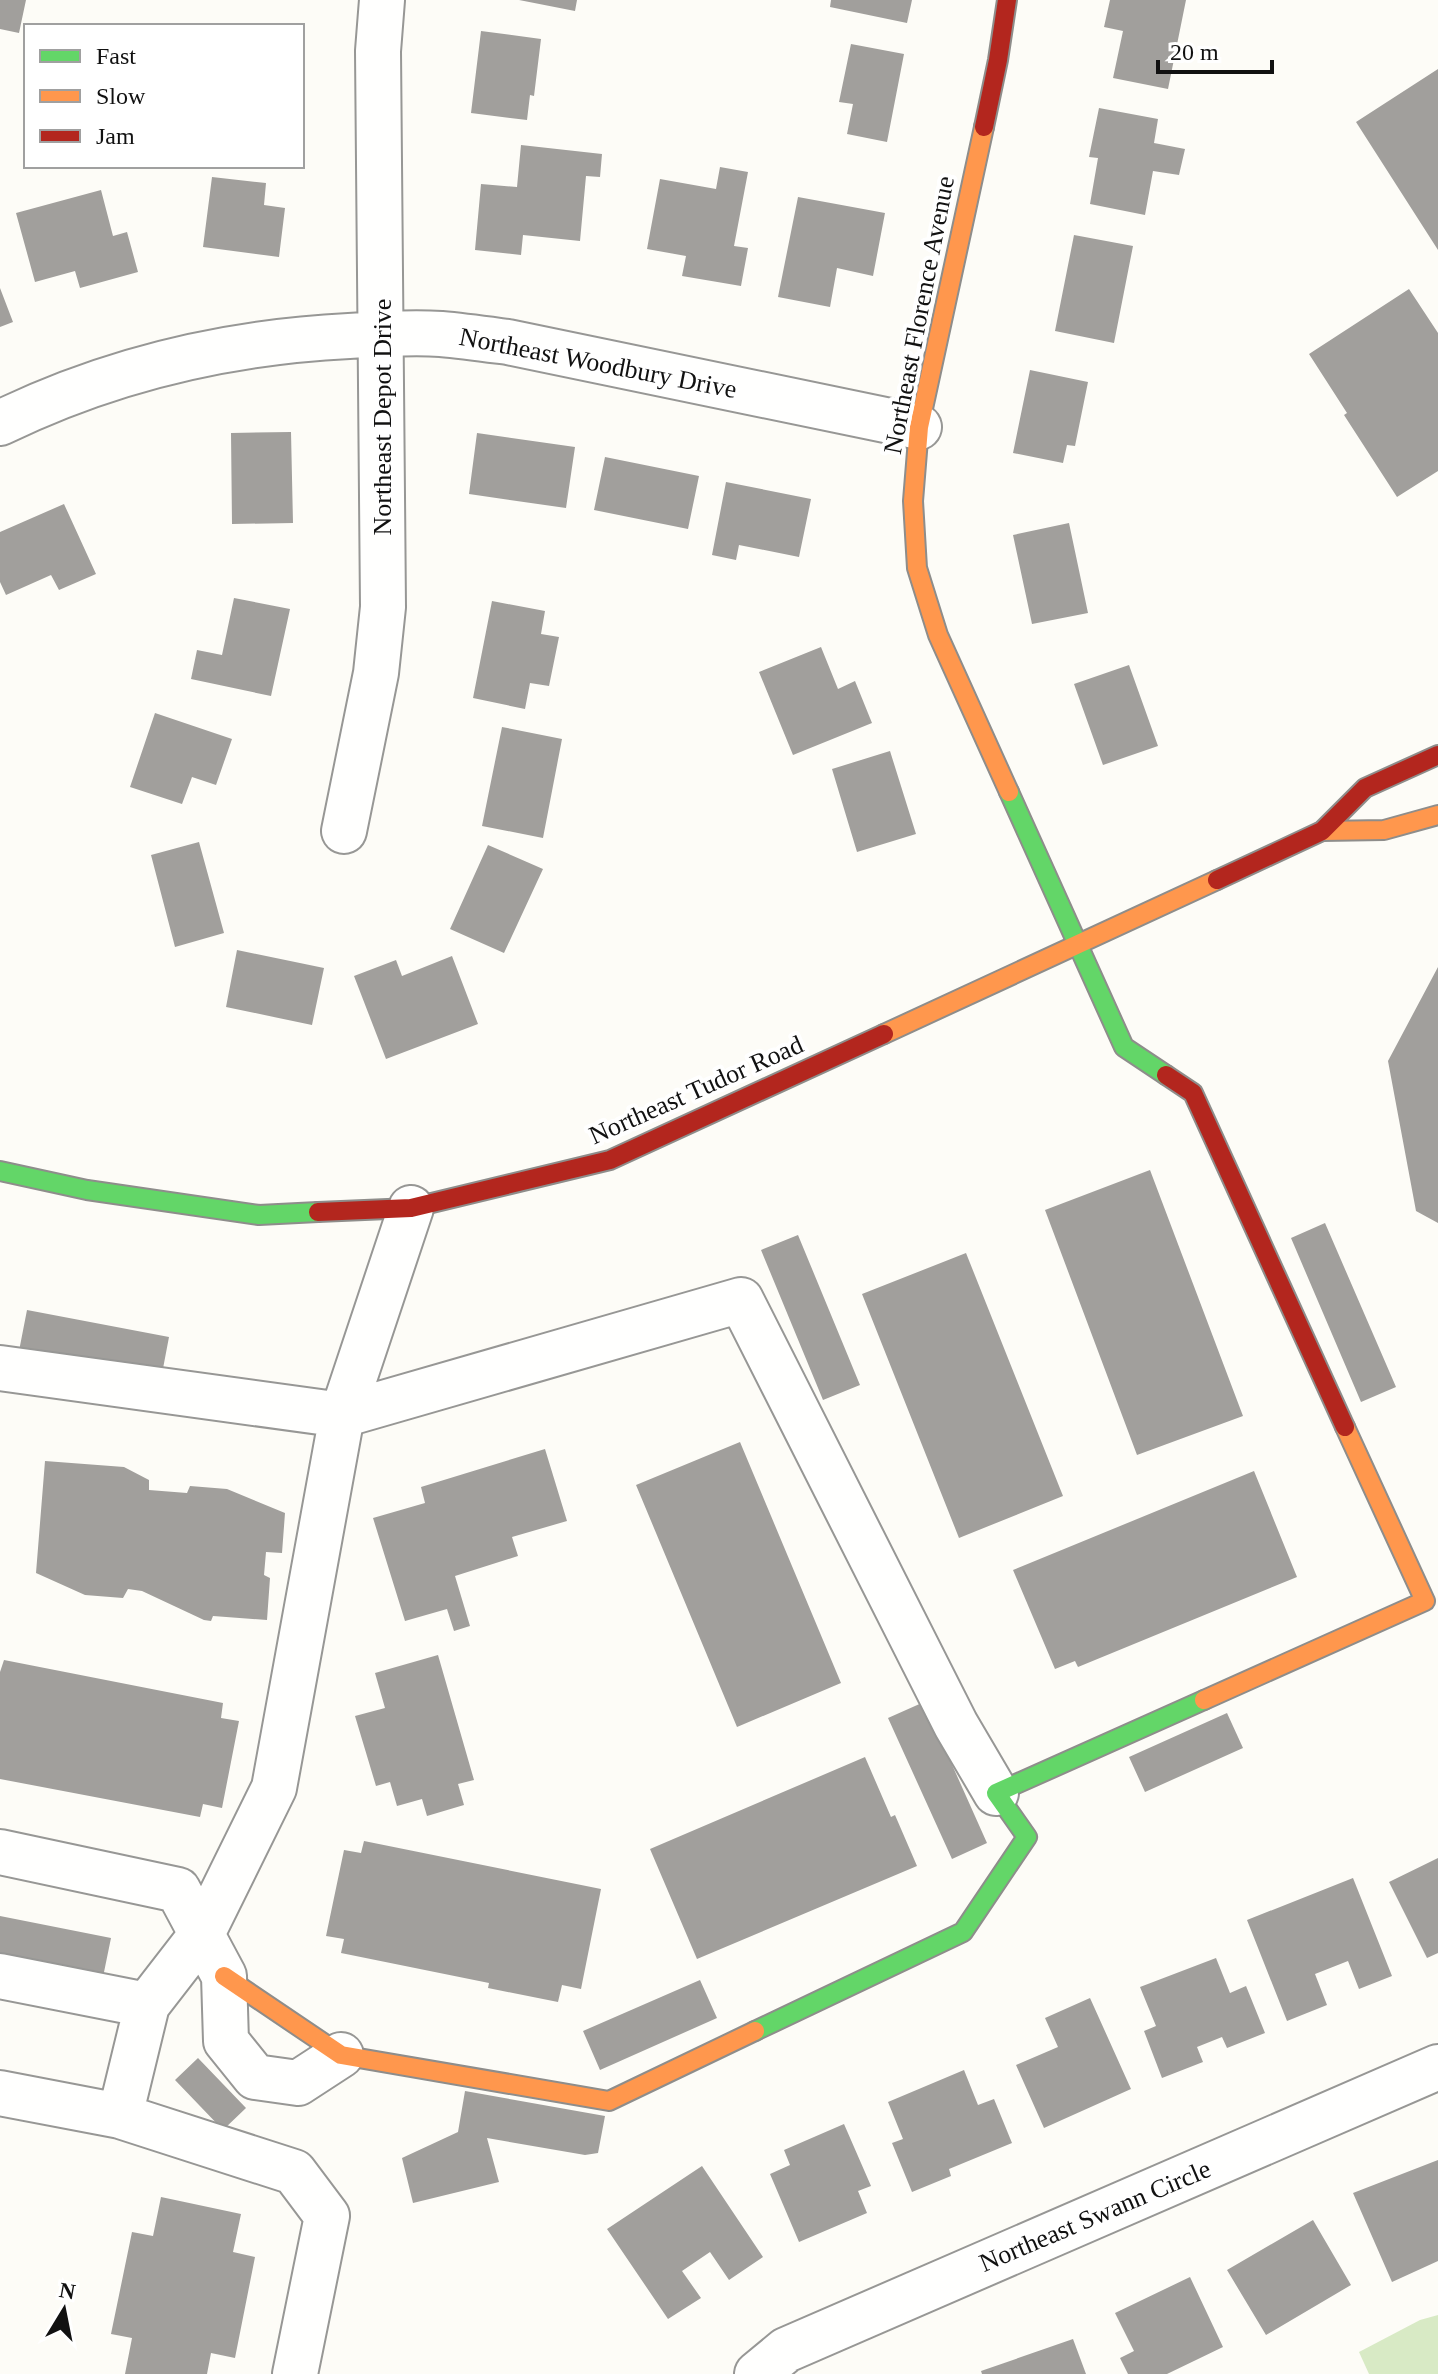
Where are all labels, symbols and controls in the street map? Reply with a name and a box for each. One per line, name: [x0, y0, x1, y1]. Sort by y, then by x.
legend: [24, 24, 304, 168]
scale bar: [1158, 24, 1272, 74]
text: 20 m: [1170, 39, 1219, 65]
text: Fast: [96, 43, 136, 69]
text: Slow: [96, 83, 146, 109]
text: Jam: [96, 123, 135, 149]
street label: Northeast Florence Avenue: [878, 174, 960, 456]
street label: Northeast Depot Drive: [368, 299, 397, 535]
street label: Northeast Woodbury Drive: [457, 322, 739, 404]
street label: Northeast Tudor Road: [585, 1030, 807, 1150]
street label: Northeast Swann Circle: [975, 2154, 1215, 2278]
north arrow: [24, 2270, 104, 2350]
text: N: [57, 2277, 77, 2305]

